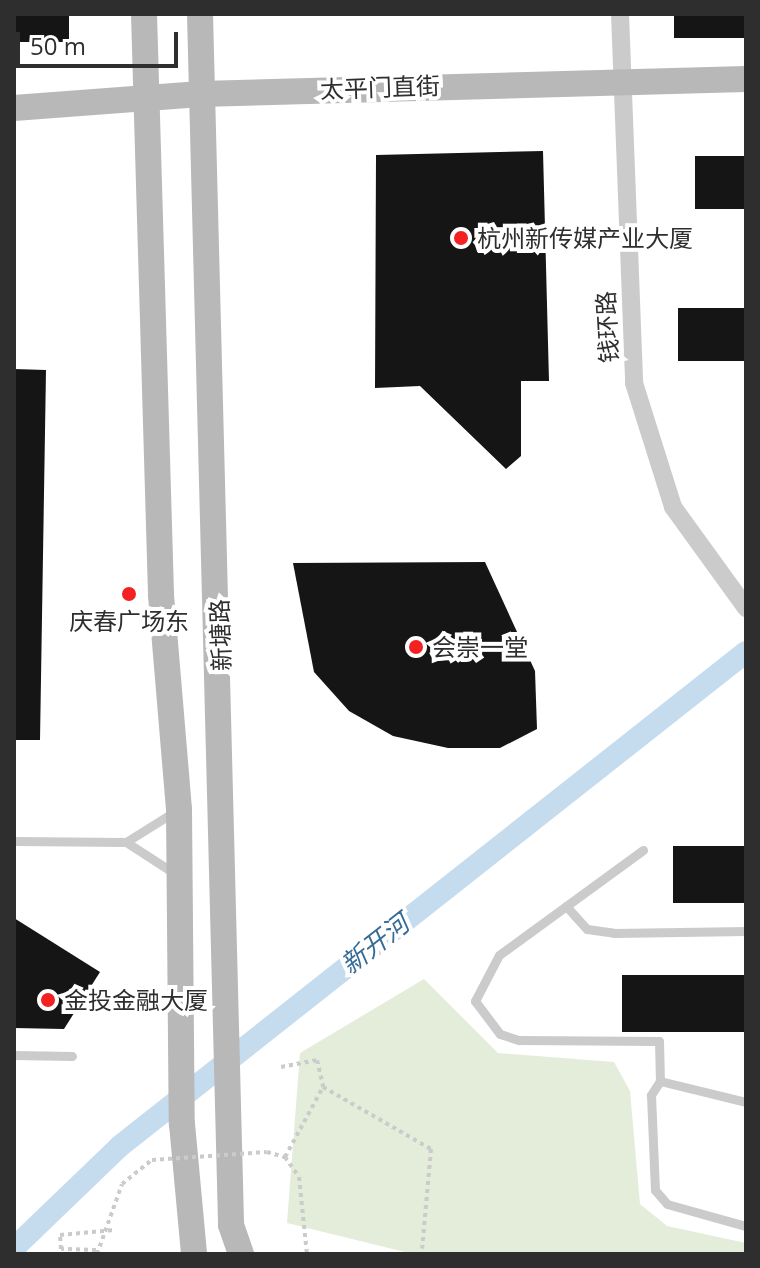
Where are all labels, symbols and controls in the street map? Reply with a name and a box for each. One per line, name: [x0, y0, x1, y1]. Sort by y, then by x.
scale bar: [20, 16, 182, 66]
text: 50 m: [30, 29, 86, 62]
street label: 太平门直街: [320, 71, 440, 103]
place label: 杭州新传媒产业大厦: [477, 224, 693, 252]
marker: 杭州新传媒产业大厦: [452, 229, 470, 247]
street label: 钱环路: [591, 290, 623, 364]
marker: 庆春广场东: [120, 585, 138, 603]
street label: 新塘路: [204, 599, 236, 671]
place label: 庆春广场东: [69, 607, 189, 635]
place label: 会崇一堂: [432, 633, 528, 661]
marker: 会崇一堂: [407, 638, 425, 656]
water label: 新开河: [335, 908, 415, 980]
place label: 金投金融大厦: [64, 986, 208, 1014]
marker: 金投金融大厦: [39, 991, 57, 1009]

